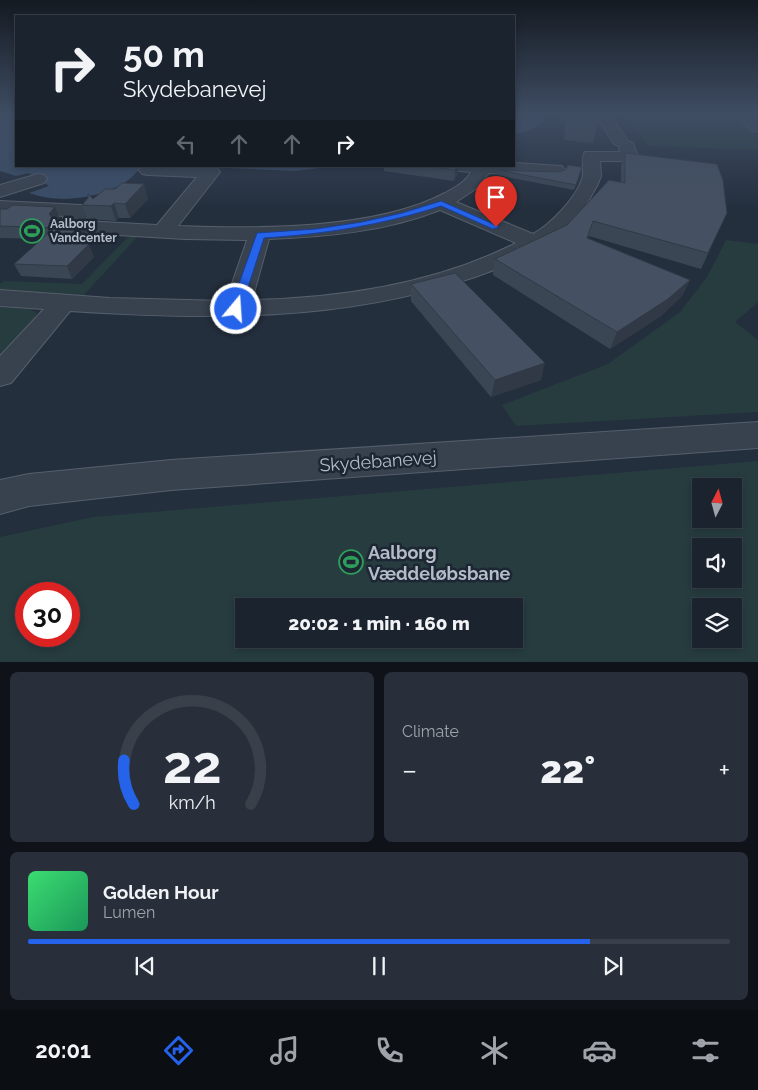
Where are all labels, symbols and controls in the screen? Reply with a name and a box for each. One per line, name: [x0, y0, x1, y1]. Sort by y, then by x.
text: 50 m: [123, 34, 205, 75]
icon: right: [40, 35, 105, 100]
text: Skydebanevej: [123, 76, 266, 102]
icon: left: [172, 130, 200, 158]
icon: ahead: [225, 130, 253, 158]
icon: ahead: [278, 130, 306, 158]
icon: right: [331, 130, 359, 158]
pin: [475, 176, 517, 227]
icon: arrive: [482, 183, 510, 211]
place label: Aalborg Vandcenter: [50, 217, 117, 245]
sports icon: Aalborg Vandcenter: [19, 218, 45, 244]
position arrow: [209, 282, 261, 334]
street label: Skydebanevej: [319, 446, 437, 476]
north arrow: [692, 478, 742, 528]
map controls: [692, 478, 742, 648]
button: sound: [692, 538, 742, 588]
place label: Aalborg Væddeløbsbane: [368, 542, 511, 584]
sports icon: Aalborg Væddeløbsbane: [338, 549, 364, 575]
speed limit sign: 30: [15, 582, 80, 647]
button: layers: [692, 598, 742, 648]
text: 20:02 · 1 min · 160 m: [288, 612, 470, 634]
text: Climate: [402, 722, 459, 741]
text: 22: [163, 734, 221, 795]
text: 22°: [540, 747, 595, 792]
text: −: [402, 754, 417, 787]
text: +: [718, 754, 730, 787]
text: km/h: [168, 792, 216, 813]
text: Golden Hour: [103, 881, 219, 903]
text: Lumen: [103, 903, 155, 922]
icon: previous: [131, 952, 159, 980]
icon: pause: [365, 952, 393, 980]
icon: next: [599, 952, 627, 980]
icon: directions: [161, 1033, 196, 1068]
icon: music: [267, 1033, 302, 1068]
icon: phone: [372, 1033, 407, 1068]
icon: climate: [477, 1033, 512, 1068]
icon: car: [582, 1033, 617, 1068]
icon: filters: [688, 1033, 723, 1068]
text: 20:01: [35, 1037, 91, 1063]

